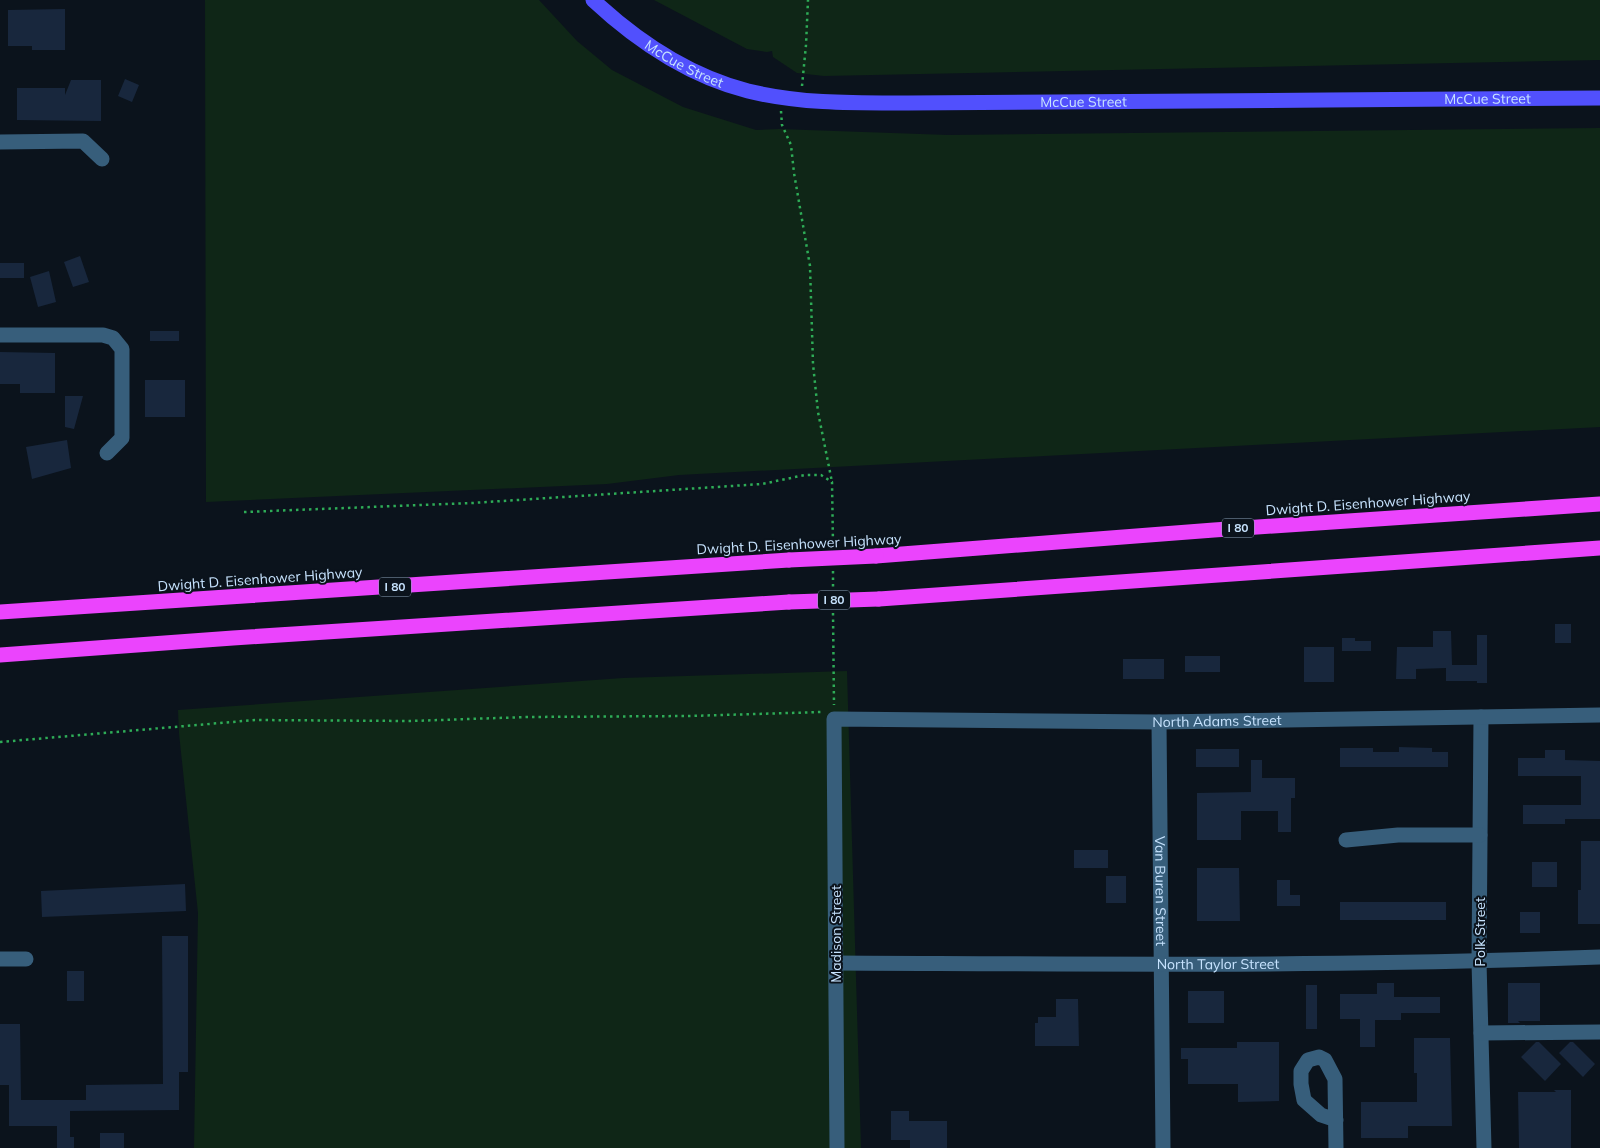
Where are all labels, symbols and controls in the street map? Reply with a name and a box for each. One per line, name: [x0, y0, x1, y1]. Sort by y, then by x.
street label: McCue Street: [641, 36, 726, 92]
street label: McCue Street: [1444, 89, 1531, 108]
street label: McCue Street: [1040, 93, 1127, 111]
street label: Dwight D. Eisenhower Highway: [1265, 487, 1472, 519]
road number: I 80: [1222, 518, 1254, 538]
street label: Dwight D. Eisenhower Highway: [696, 530, 902, 558]
street label: Dwight D. Eisenhower Highway: [157, 563, 364, 595]
road number: I 80: [379, 578, 411, 596]
road number: I 80: [818, 590, 850, 610]
street label: North Adams Street: [1152, 711, 1282, 731]
street label: Van Buren Street: [1151, 836, 1170, 946]
street label: Madison Street: [827, 885, 845, 983]
street label: Polk Street: [1471, 897, 1489, 967]
street label: North Taylor Street: [1157, 955, 1280, 973]

